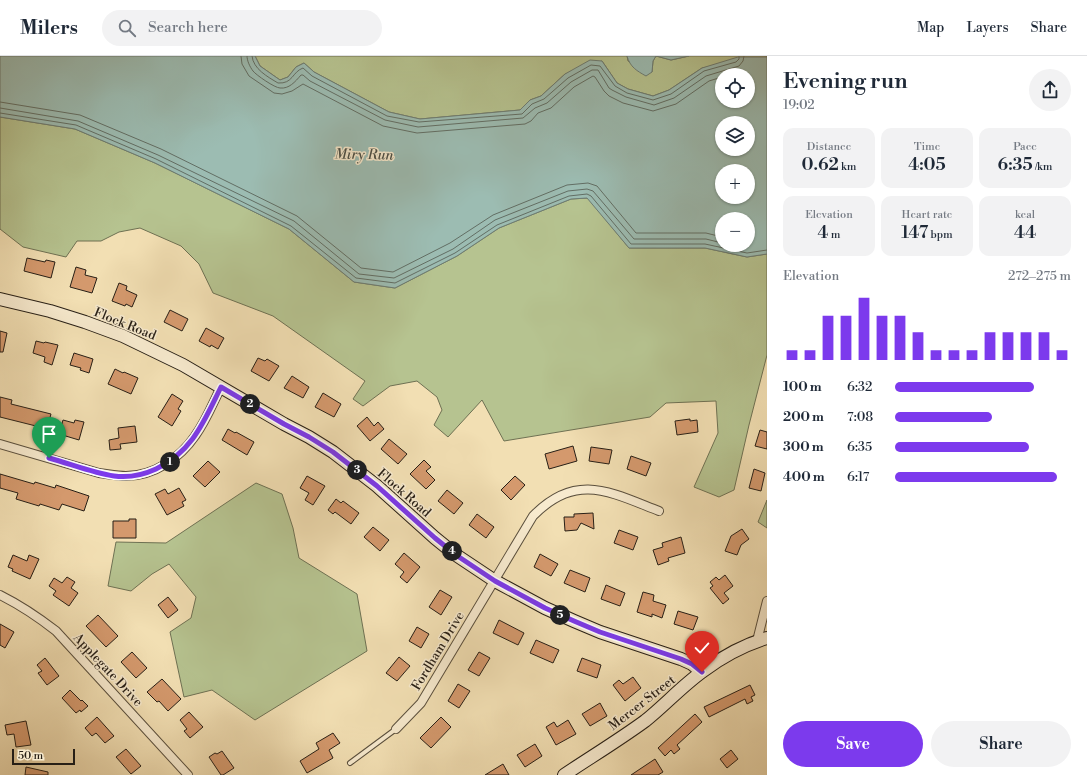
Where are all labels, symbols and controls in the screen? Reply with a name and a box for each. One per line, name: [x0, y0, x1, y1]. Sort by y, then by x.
search box: [102, 10, 382, 46]
text: Milers: [20, 16, 78, 40]
icon: search: [116, 17, 138, 39]
text: Search here: [148, 18, 228, 37]
text: Map: [917, 19, 944, 37]
text: Layers: [966, 19, 1009, 37]
text: Share: [1031, 19, 1067, 37]
map controls: [715, 68, 755, 252]
button: locate: [715, 68, 755, 108]
text: Evening run: [783, 68, 908, 95]
button: share: [1029, 69, 1071, 111]
text: 19:02: [783, 97, 815, 113]
button: layers: [715, 116, 755, 156]
text: Distance: [807, 140, 851, 154]
text: Time: [914, 140, 940, 154]
text: Pace: [1013, 140, 1037, 154]
water label: Miry Run: [334, 145, 394, 165]
text: 0.62: [802, 154, 839, 176]
text: 4:05: [908, 154, 946, 176]
text: 6:35: [998, 154, 1033, 176]
text: km: [839, 160, 856, 174]
text: /km: [1033, 160, 1052, 174]
button: +: [715, 164, 755, 204]
text: Elevation: [805, 208, 853, 222]
text: Heart rate: [902, 208, 952, 222]
text: kcal: [1015, 208, 1035, 222]
button: −: [715, 212, 755, 252]
text: 4: [818, 222, 829, 244]
text: 147: [901, 222, 928, 244]
text: 44: [1014, 222, 1036, 244]
text: m: [829, 228, 840, 242]
text: bpm: [928, 228, 953, 242]
text: Elevation: [783, 268, 839, 284]
text: 272–275 m: [1008, 268, 1071, 284]
street label: Flock Road: [91, 304, 159, 344]
text: 100 m: [783, 379, 822, 395]
text: 6:32: [847, 379, 872, 395]
pin: 2: [240, 394, 260, 414]
text: 2: [247, 397, 253, 411]
text: 200 m: [783, 409, 824, 425]
text: 7:08: [847, 409, 873, 425]
pin: [32, 417, 66, 458]
icon: arrive: [38, 423, 60, 445]
text: 300 m: [783, 439, 824, 455]
text: 6:35: [847, 439, 872, 455]
pin: 1: [160, 452, 180, 472]
text: 1: [167, 455, 173, 469]
pin: 3: [347, 460, 367, 480]
text: 3: [354, 463, 360, 477]
street label: Flock Road: [374, 465, 435, 521]
text: 400 m: [783, 469, 825, 485]
text: 6:17: [847, 469, 869, 485]
pin: 4: [442, 541, 462, 561]
text: 4: [448, 544, 456, 558]
pin: 5: [550, 605, 570, 625]
street label: Fordham Drive: [408, 608, 468, 693]
text: 5: [557, 608, 563, 622]
street label: Applegate Drive: [69, 629, 146, 710]
pin: [685, 631, 719, 672]
icon: check: [691, 637, 713, 659]
street label: Mercer Street: [605, 672, 679, 734]
button: Save: [783, 721, 923, 767]
button: Share: [931, 721, 1071, 767]
scale bar: [12, 747, 75, 766]
text: 50 m: [18, 749, 43, 763]

